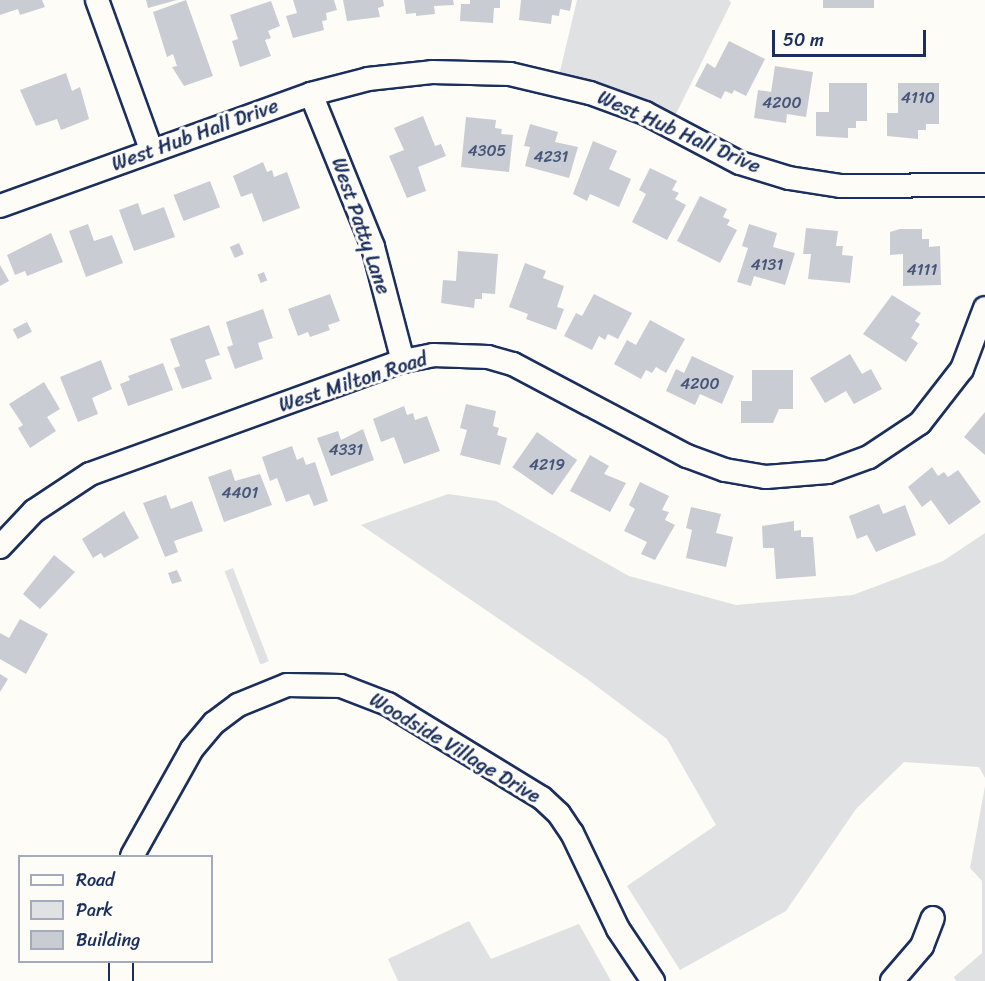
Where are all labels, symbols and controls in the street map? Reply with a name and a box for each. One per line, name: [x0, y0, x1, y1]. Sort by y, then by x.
scale bar: [775, 18, 930, 56]
text: 50 m: [783, 24, 824, 56]
street label: West Hub Hall Drive: [594, 85, 764, 179]
house number: 4110: [901, 88, 935, 108]
house number: 4200: [762, 93, 802, 113]
street label: West Hub Hall Drive: [108, 94, 282, 176]
house number: 4305: [468, 141, 506, 161]
house number: 4231: [534, 147, 568, 167]
street label: West Patty Lane: [326, 154, 396, 298]
house number: 4131: [751, 255, 783, 275]
house number: 4111: [907, 260, 937, 280]
street label: West Milton Road: [276, 347, 430, 417]
house number: 4200: [680, 374, 720, 394]
house number: 4331: [329, 440, 363, 460]
house number: 4219: [529, 455, 565, 475]
house number: 4401: [222, 483, 258, 503]
street label: Woodside Village Drive: [365, 687, 545, 809]
legend: [18, 855, 213, 963]
text: Road: [76, 864, 115, 896]
text: Park: [76, 894, 113, 926]
text: Building: [76, 924, 140, 956]

